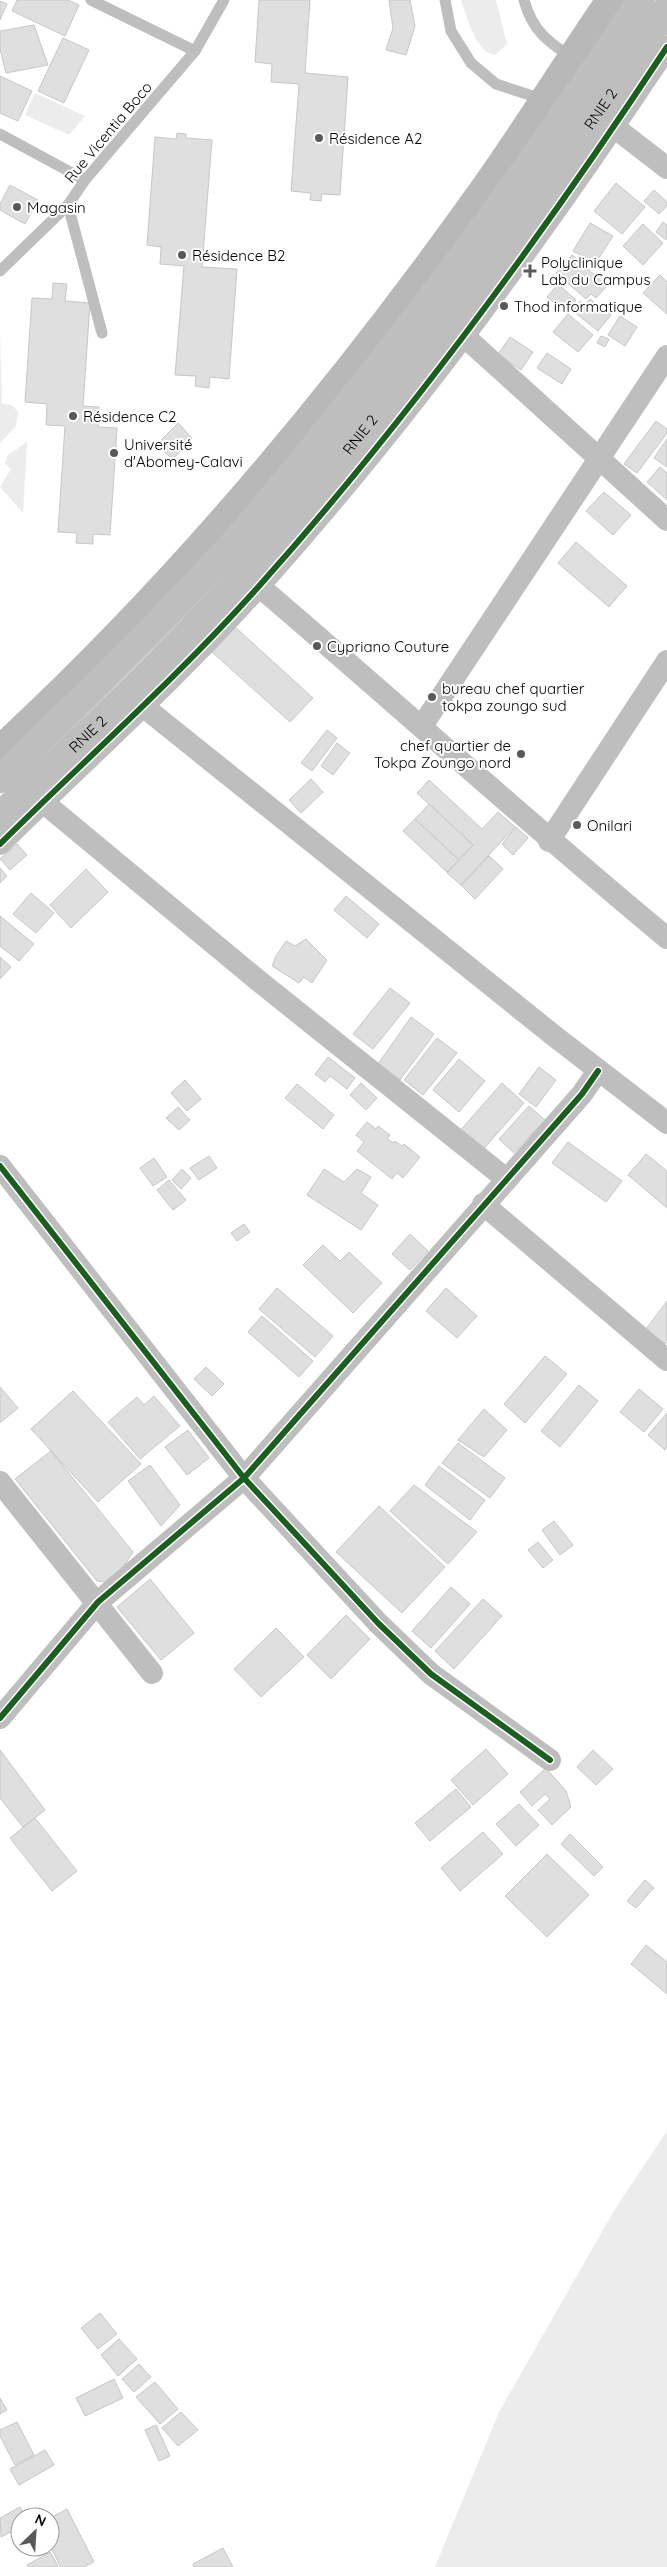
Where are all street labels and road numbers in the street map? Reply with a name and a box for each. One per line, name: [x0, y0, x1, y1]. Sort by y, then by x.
street label: Rue Vicentia Boco: [60, 78, 156, 186]
street label: RNIE 2: [579, 84, 621, 133]
street label: RNIE 2: [338, 410, 381, 458]
street label: RNIE 2: [64, 711, 110, 756]

